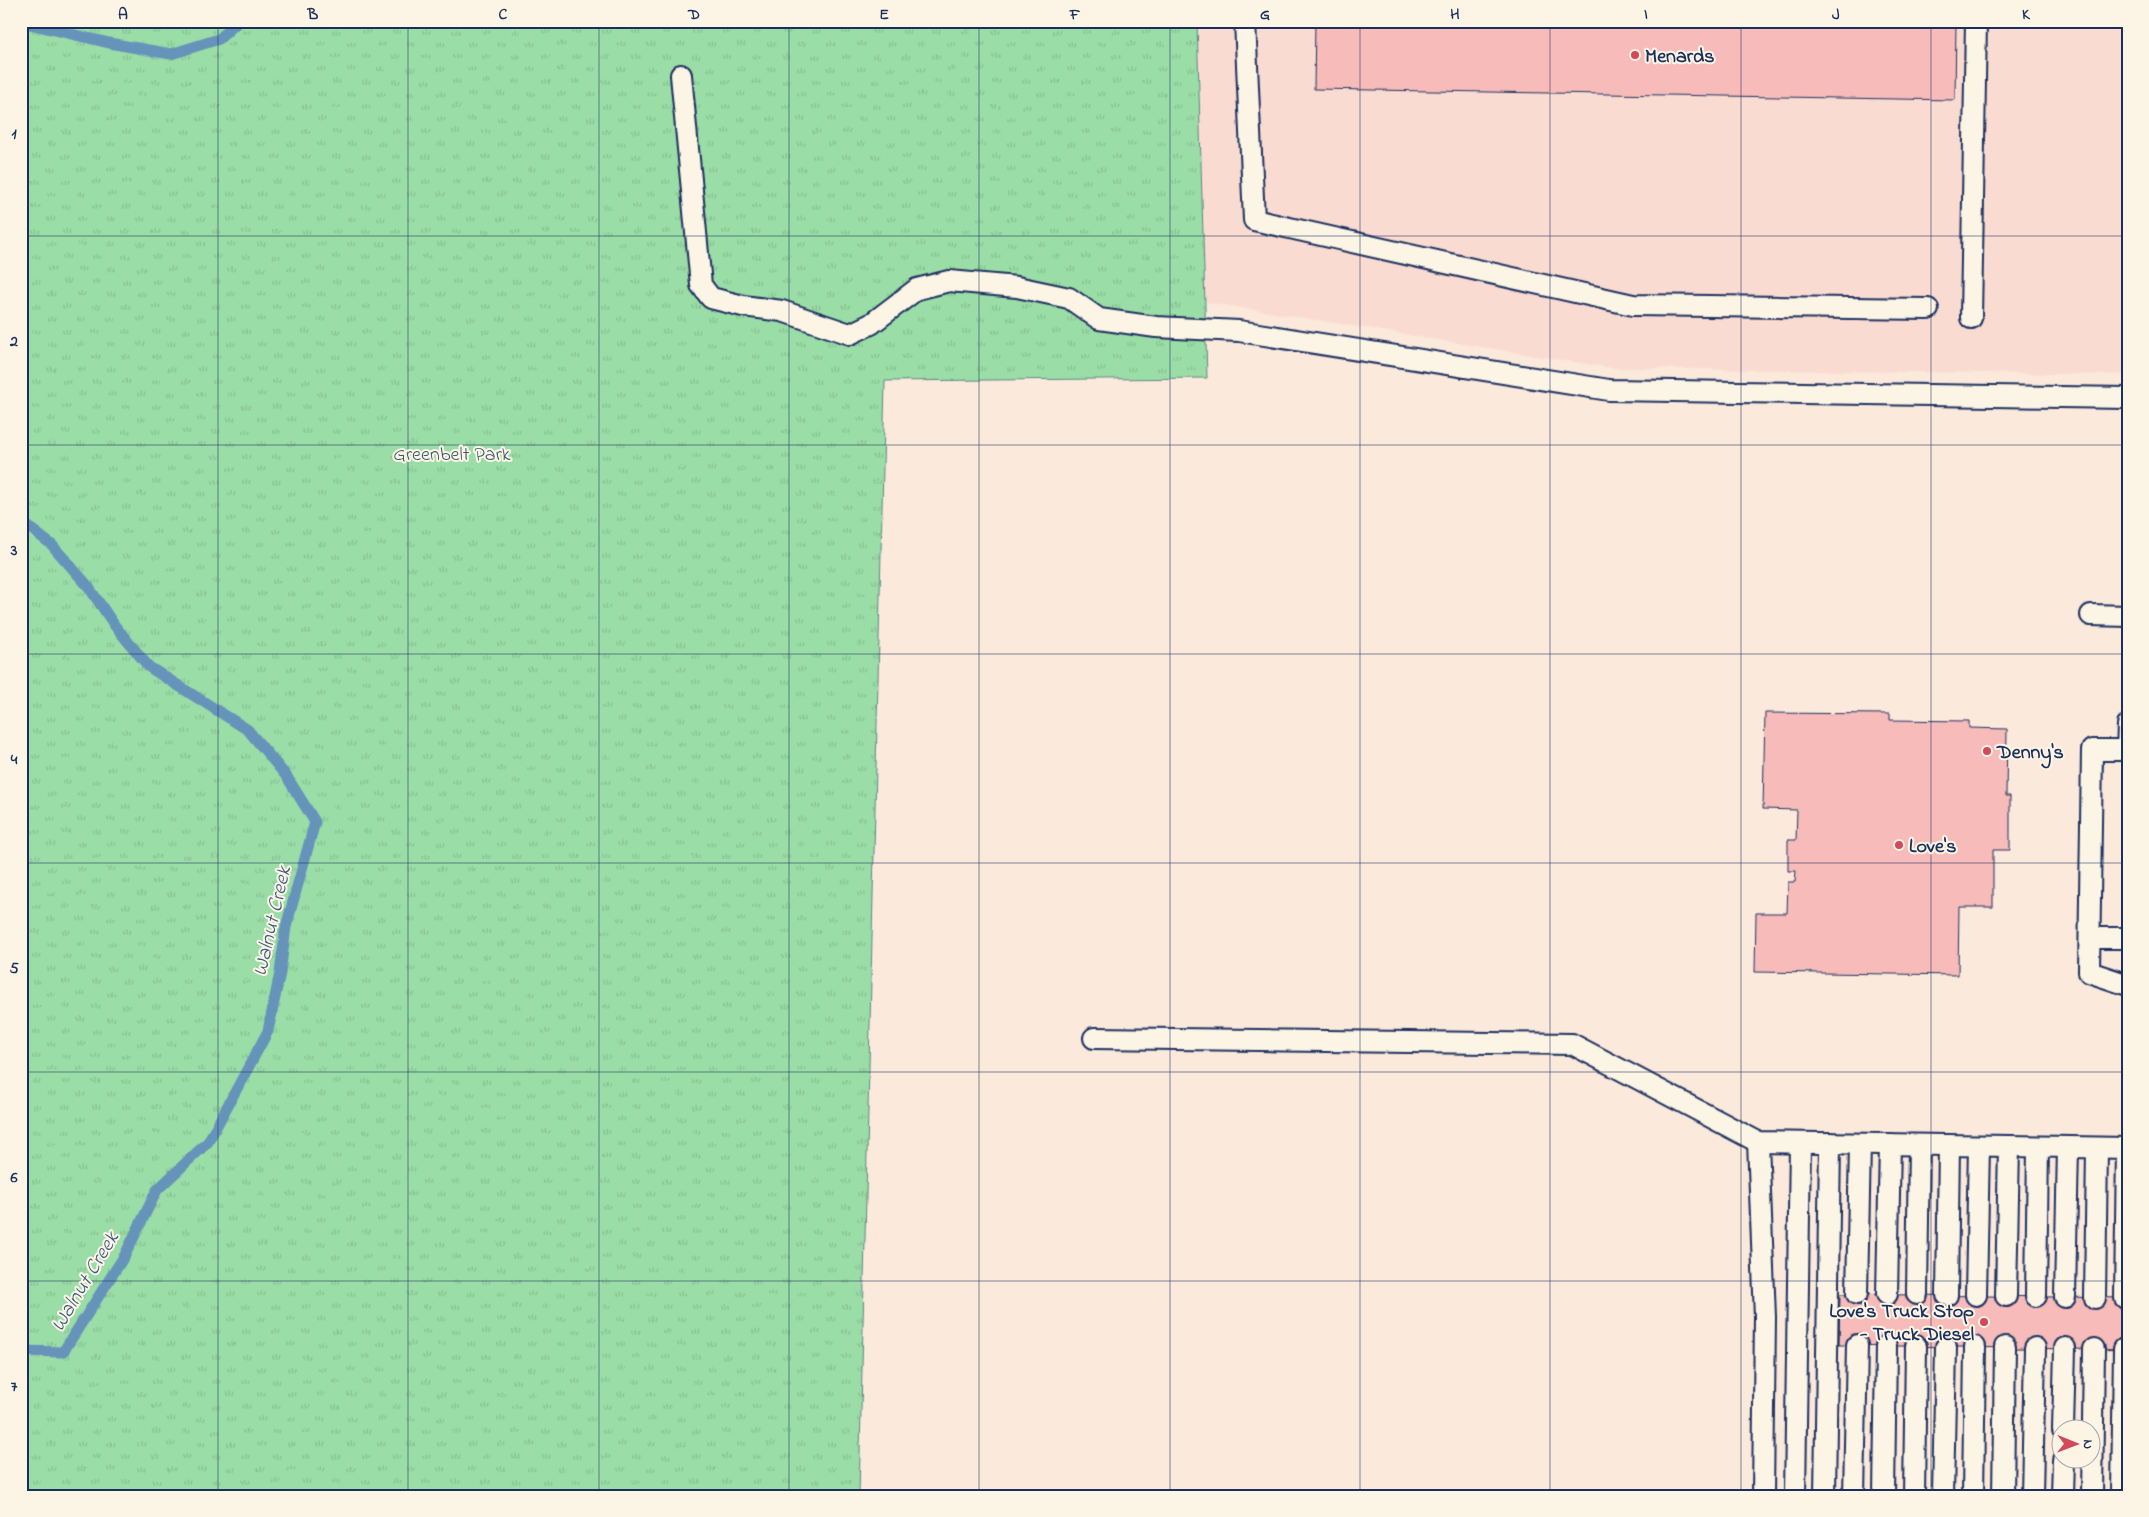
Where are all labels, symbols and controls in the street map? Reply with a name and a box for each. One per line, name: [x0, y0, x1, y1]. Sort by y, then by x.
text: A: [118, 3, 128, 27]
text: B: [307, 3, 319, 27]
text: C: [499, 3, 508, 27]
text: D: [687, 3, 700, 27]
text: E: [879, 3, 889, 27]
text: F: [1069, 3, 1081, 27]
text: G: [1260, 3, 1270, 27]
text: H: [1450, 3, 1460, 27]
text: I: [1644, 3, 1648, 27]
text: J: [1832, 3, 1840, 27]
text: K: [2022, 3, 2031, 27]
place label: Menards: [1645, 43, 1714, 72]
marker: Menards: [1629, 49, 1641, 61]
text: 1: [11, 122, 17, 146]
text: 2: [9, 330, 18, 354]
park label: Greenbelt Park: [393, 441, 511, 470]
text: 3: [10, 539, 18, 563]
place label: Denny's: [1996, 739, 2064, 769]
marker: Denny's: [1981, 745, 1993, 757]
text: 4: [10, 748, 18, 772]
place label: Love's: [1909, 833, 1956, 862]
marker: Love's: [1893, 839, 1905, 851]
water label: Walnut Creek: [246, 863, 300, 979]
text: 5: [9, 957, 19, 981]
text: 6: [9, 1166, 18, 1190]
water label: Walnut Creek: [44, 1226, 128, 1338]
place label: Love's Truck Stop - Truck Diesel: [1829, 1298, 1974, 1350]
marker: Love's Truck Stop - Truck Diesel: [1978, 1316, 1990, 1328]
text: 7: [11, 1375, 18, 1399]
north arrow: [2052, 1420, 2102, 1470]
text: N: [2077, 1439, 2098, 1449]

